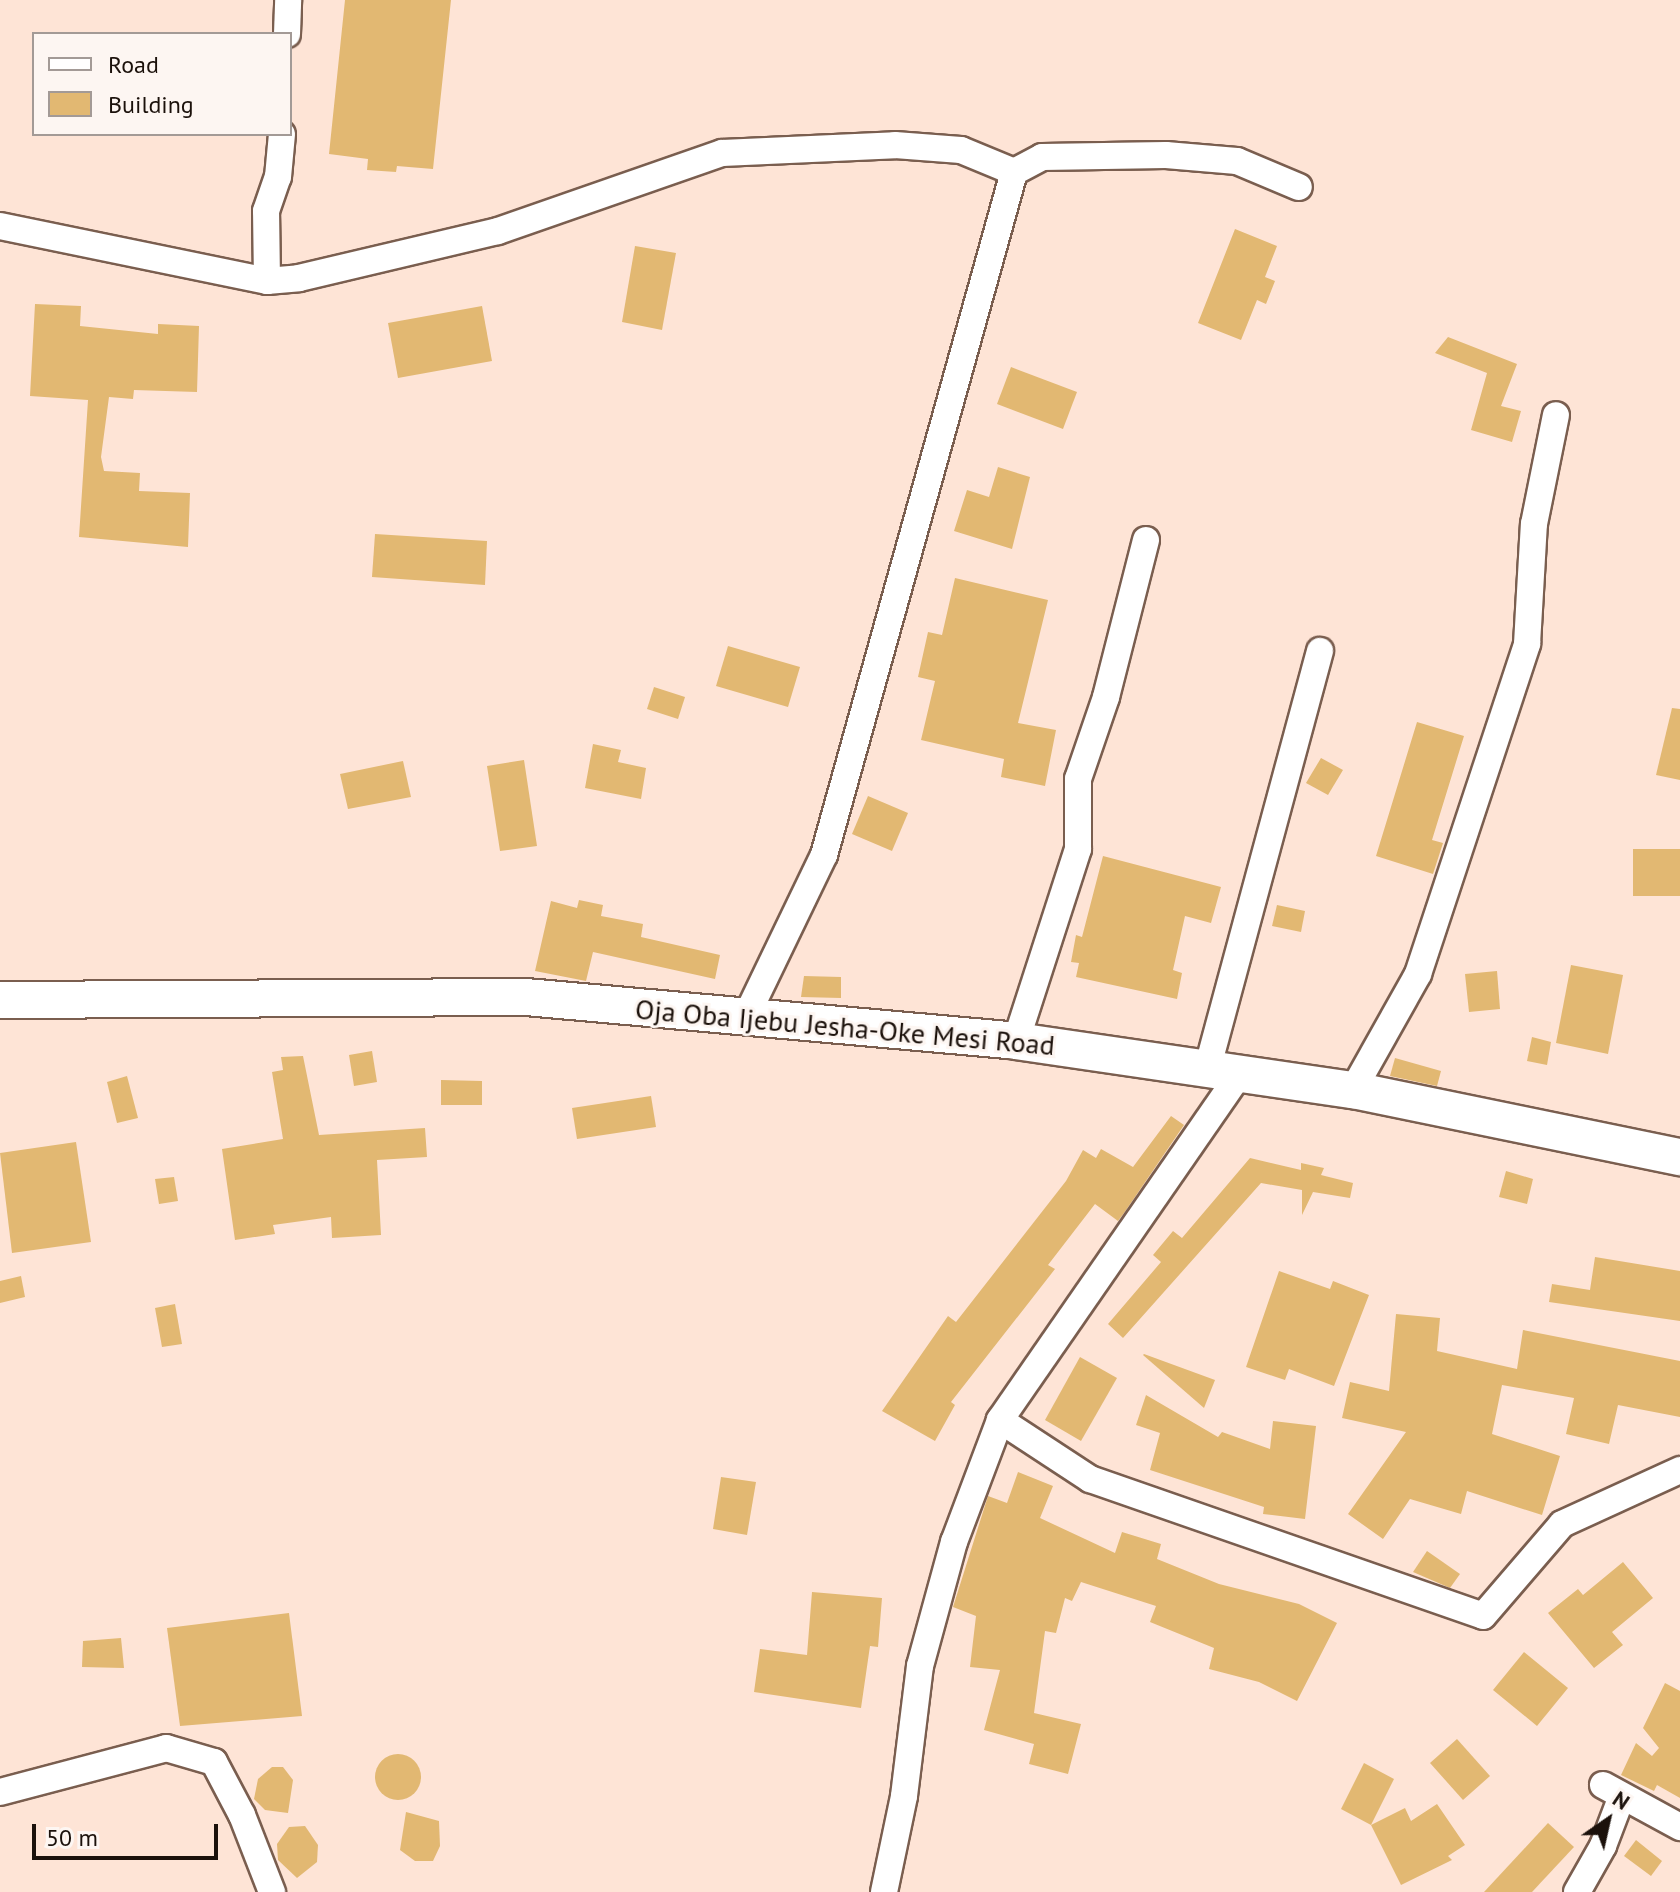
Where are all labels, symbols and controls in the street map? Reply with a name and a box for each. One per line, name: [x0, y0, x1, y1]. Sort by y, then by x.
legend: [32, 32, 292, 136]
text: Road: [108, 49, 159, 80]
text: Building: [108, 89, 194, 120]
street label: Oja Oba Ijebu Jesha-Oke Mesi Road: [634, 992, 1056, 1062]
north arrow: [1568, 1780, 1648, 1860]
text: N: [1608, 1784, 1635, 1816]
scale bar: [36, 1808, 222, 1858]
text: 50 m: [46, 1822, 98, 1853]

